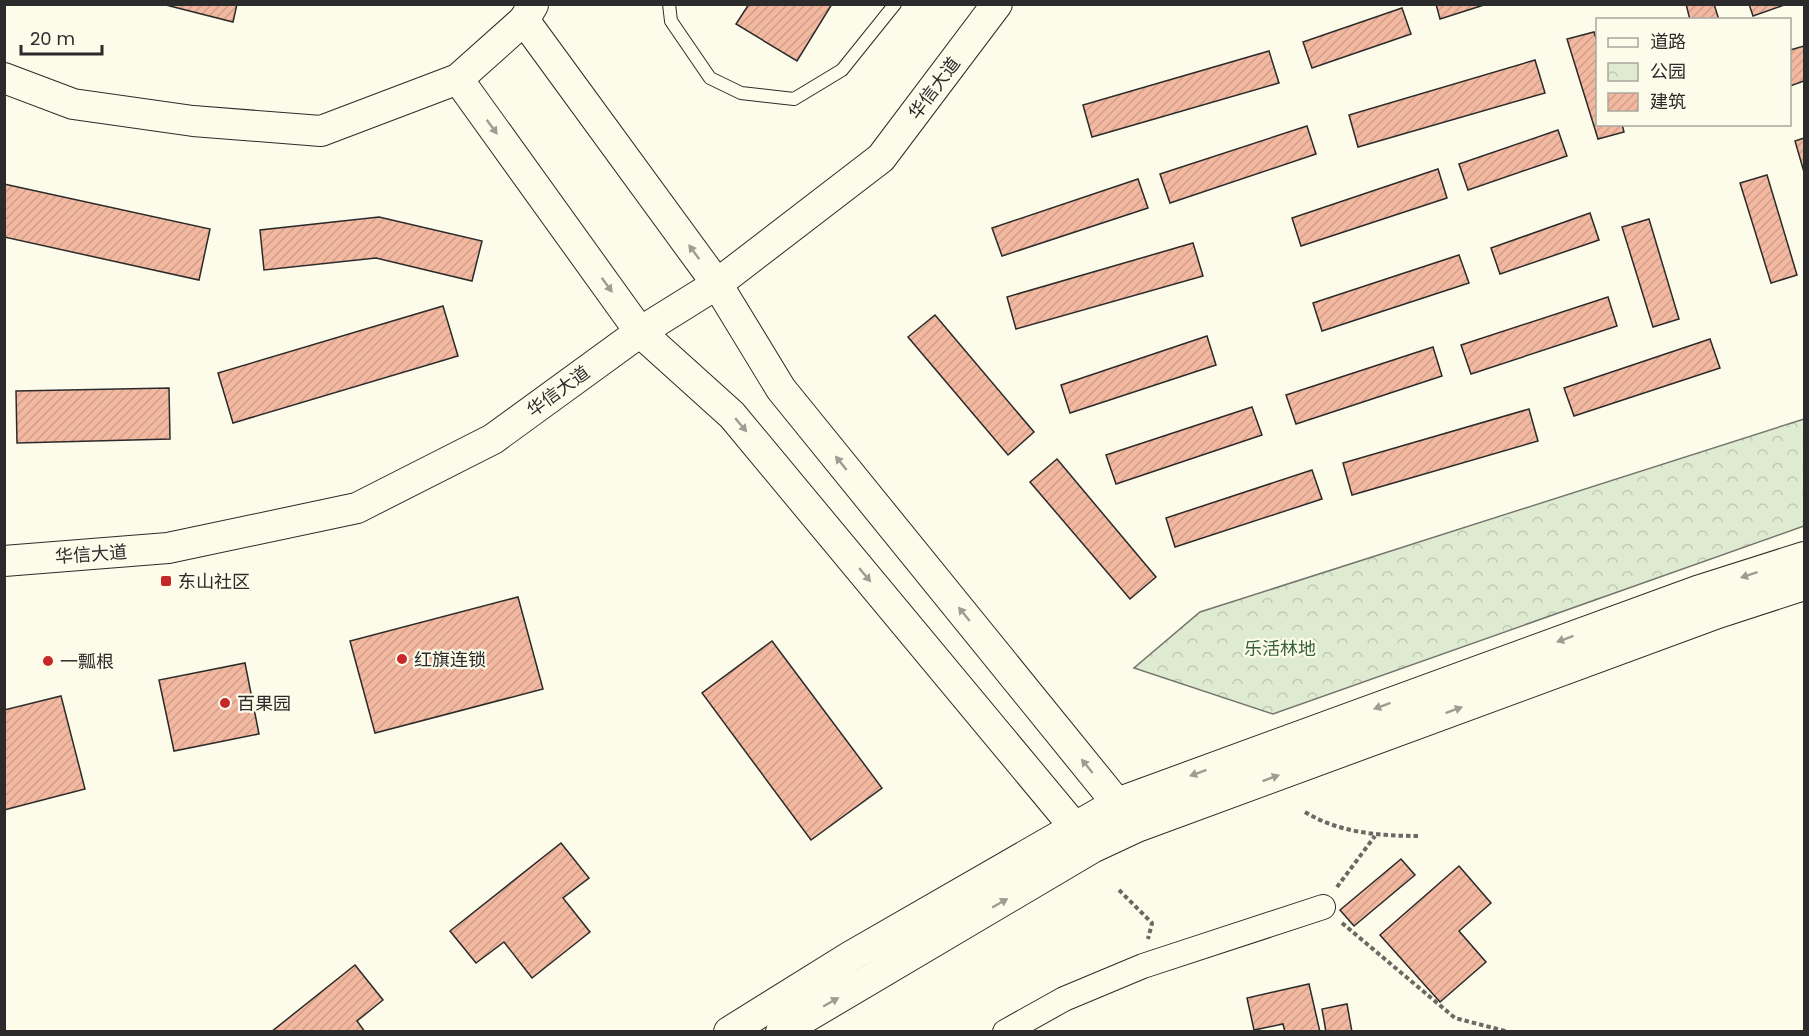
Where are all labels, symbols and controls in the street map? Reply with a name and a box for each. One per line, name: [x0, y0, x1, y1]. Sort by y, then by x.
scale bar: [21, 18, 102, 56]
legend: [1596, 18, 1791, 126]
text: 20 m: [30, 26, 75, 51]
text: 道路: [1650, 29, 1686, 54]
street label: 华信大道: [902, 52, 966, 124]
text: 公园: [1650, 59, 1686, 84]
text: 建筑: [1650, 89, 1686, 114]
one-way arrow: [486, 119, 498, 134]
one-way arrow: [688, 244, 700, 259]
one-way arrow: [600, 278, 612, 293]
street label: 华信大道: [522, 360, 594, 422]
one-way arrow: [734, 417, 747, 432]
one-way arrow: [835, 455, 848, 471]
street label: 华信大道: [54, 539, 128, 569]
one-way arrow: [859, 567, 872, 583]
place label: 东山社区: [178, 569, 250, 594]
one-way arrow: [1740, 570, 1758, 580]
marker: 东山社区: [159, 574, 173, 588]
one-way arrow: [957, 606, 970, 622]
one-way arrow: [1556, 635, 1574, 645]
park label: 乐活林地: [1244, 636, 1316, 661]
place label: 红旗连锁: [414, 647, 486, 672]
place label: 一瓢根: [60, 649, 114, 674]
marker: 红旗连锁: [395, 652, 409, 666]
marker: 一瓢根: [41, 654, 55, 668]
place label: 百果园: [237, 691, 291, 716]
marker: 百果园: [218, 696, 232, 710]
one-way arrow: [1373, 702, 1391, 711]
one-way arrow: [1445, 705, 1463, 715]
one-way arrow: [1080, 758, 1093, 774]
one-way arrow: [1189, 768, 1207, 778]
one-way arrow: [1262, 772, 1280, 782]
one-way arrow: [991, 898, 1008, 908]
one-way arrow: [823, 997, 840, 1007]

